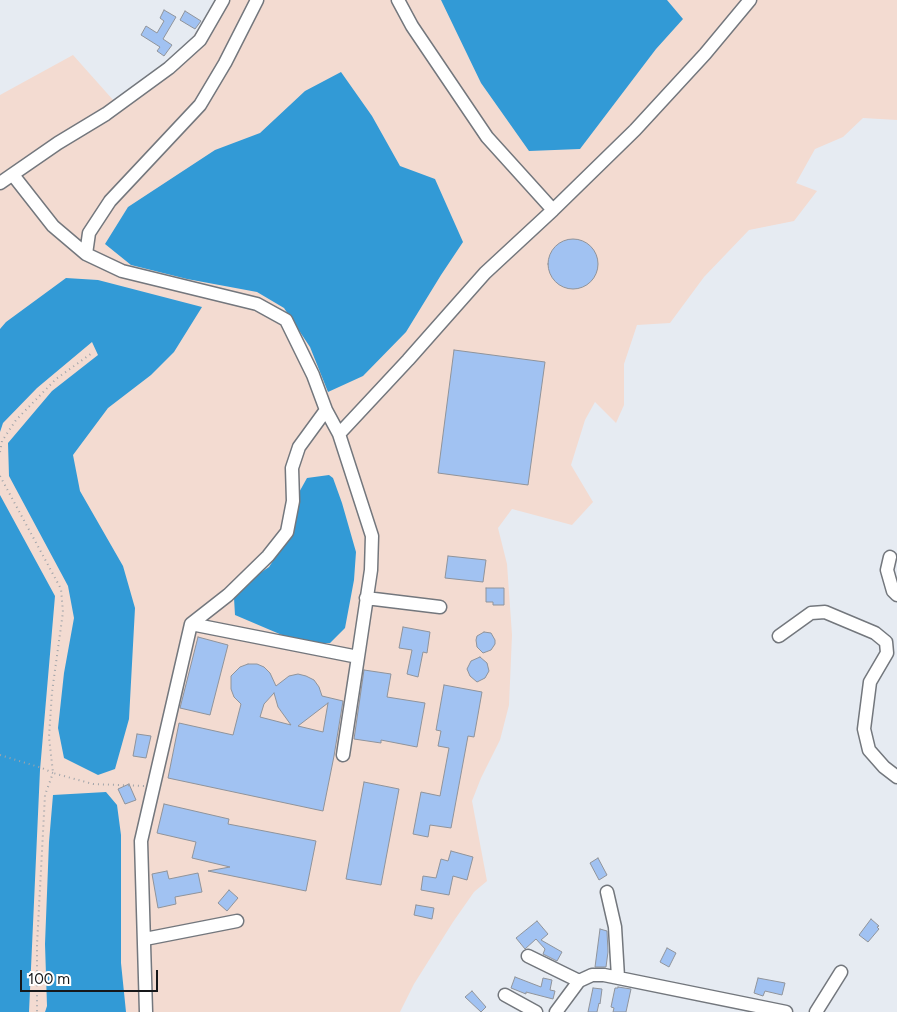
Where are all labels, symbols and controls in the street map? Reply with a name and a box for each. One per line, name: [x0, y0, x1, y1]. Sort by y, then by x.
scale bar: [22, 960, 160, 992]
text: 100 m: [28, 970, 70, 988]

